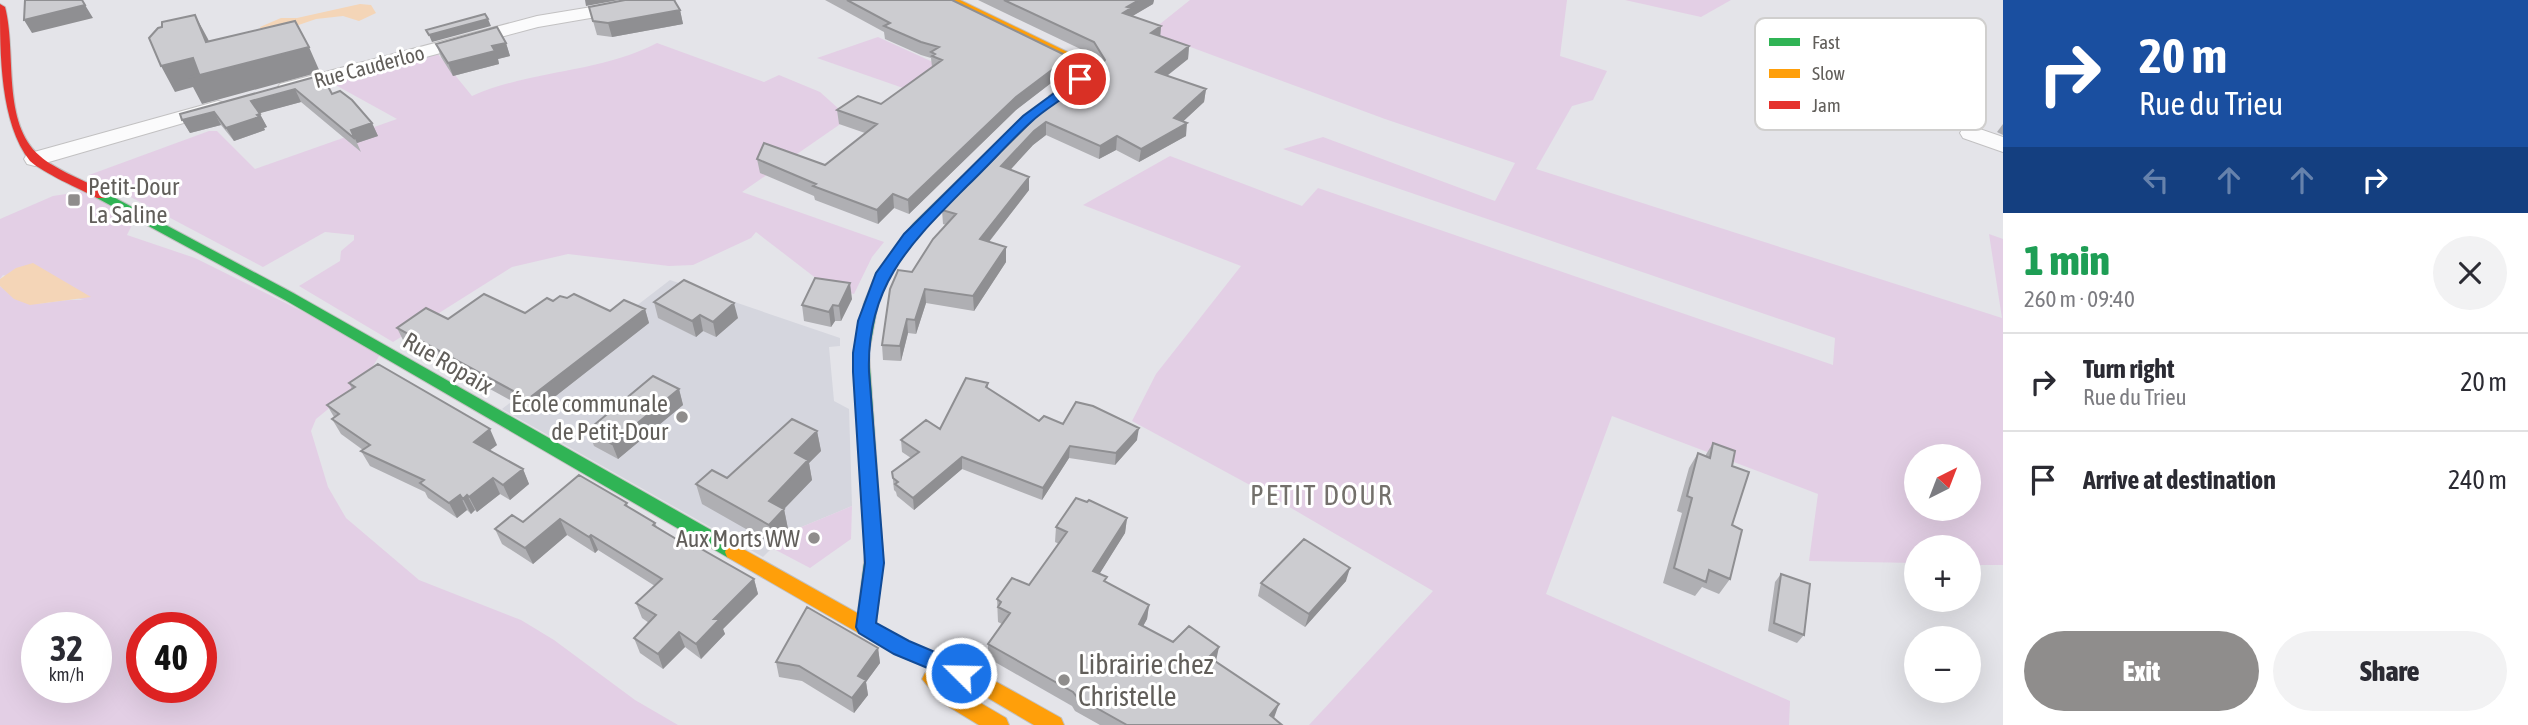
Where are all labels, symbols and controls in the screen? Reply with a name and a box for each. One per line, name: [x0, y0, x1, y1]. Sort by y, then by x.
legend: [1755, 18, 1986, 130]
text: 20 m: [2139, 27, 2227, 83]
icon: right: [2024, 28, 2115, 119]
text: Fast: [1812, 31, 1840, 53]
street label: Rue Cauderloo: [311, 40, 427, 92]
pin: [1050, 49, 1110, 109]
icon: arrive: [1061, 60, 1099, 98]
text: Slow: [1812, 62, 1846, 84]
text: Rue du Trieu: [2139, 85, 2283, 122]
text: Jam: [1812, 94, 1841, 116]
icon: left: [2137, 161, 2175, 199]
icon: ahead: [2210, 161, 2248, 199]
icon: ahead: [2283, 161, 2321, 199]
icon: right: [2356, 161, 2394, 199]
place label: Petit-Dour La Saline: [88, 173, 180, 228]
marker: Petit-Dour La Saline: [66, 192, 82, 208]
text: 1 min: [2024, 236, 2110, 284]
button: close: [2433, 236, 2507, 310]
text: 260 m · 09:40: [2024, 286, 2135, 312]
street label: Rue Ropaix: [398, 327, 498, 400]
text: Turn right: [2083, 354, 2174, 384]
icon: right: [2024, 363, 2062, 401]
text: 20 m: [2460, 367, 2507, 397]
text: Rue du Trieu: [2083, 384, 2187, 410]
place label: École communale de Petit-Dour: [511, 390, 669, 445]
marker: École communale de Petit-Dour: [674, 409, 690, 425]
north arrow: [1904, 444, 1981, 522]
map controls: [1904, 444, 1981, 703]
icon: arrive: [2024, 461, 2062, 499]
text: Arrive at destination: [2083, 465, 2276, 495]
text: 240 m: [2448, 465, 2507, 495]
district label: PETIT DOUR: [1250, 479, 1394, 511]
place label: Aux Morts WW: [676, 525, 801, 552]
marker: Aux Morts WW: [806, 530, 822, 546]
button: +: [1904, 535, 1981, 612]
speed limit sign: 40: [126, 612, 217, 703]
button: −: [1904, 626, 1981, 703]
text: 32: [50, 628, 83, 668]
button: Exit: [2024, 631, 2259, 711]
button: Share: [2273, 631, 2507, 711]
position arrow: [924, 636, 998, 710]
place label: Librairie chez Christelle: [1078, 648, 1214, 712]
text: km/h: [49, 664, 84, 685]
marker: Librairie chez Christelle: [1056, 672, 1072, 688]

